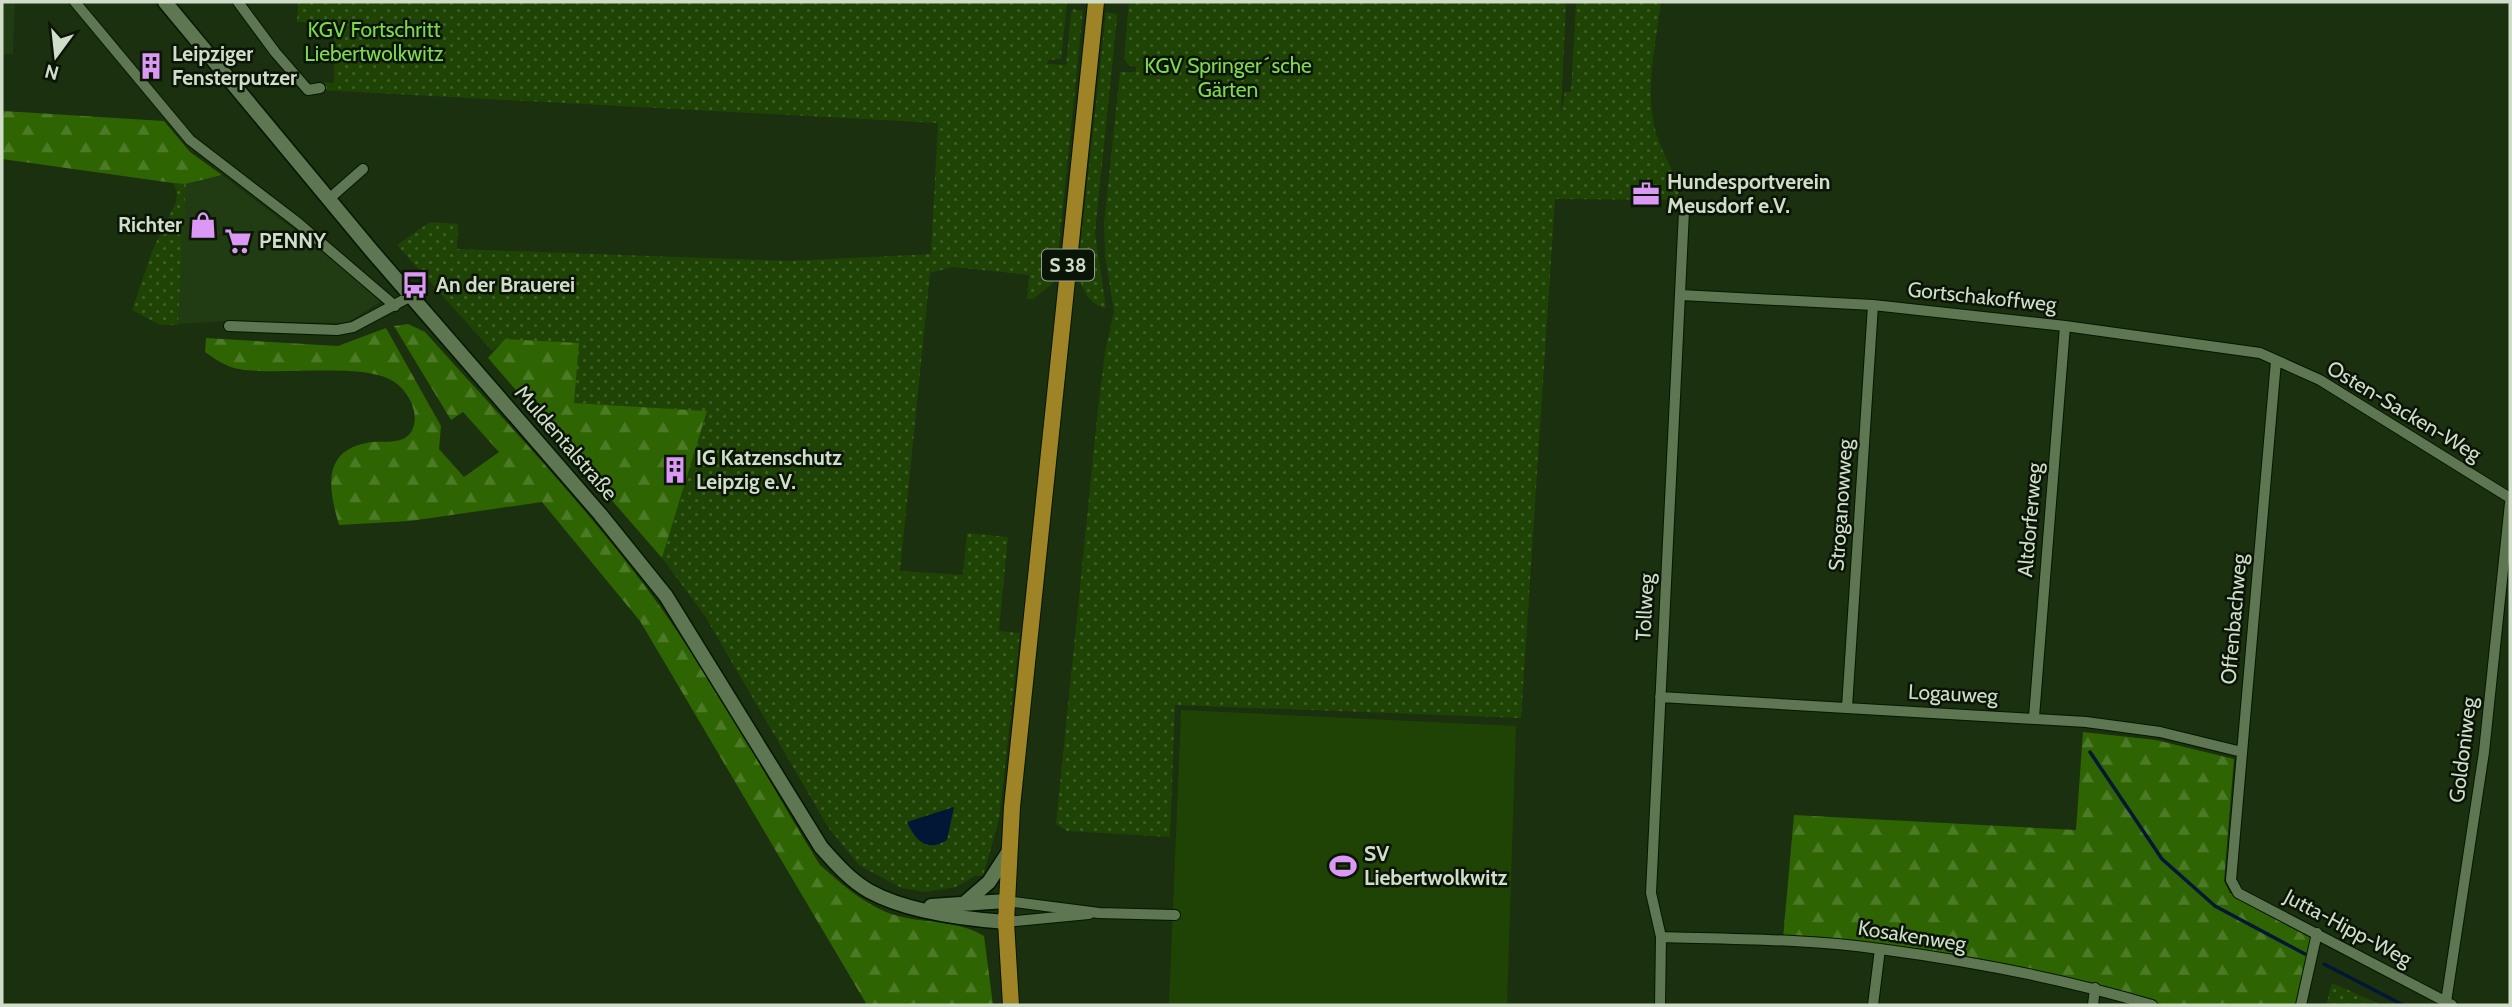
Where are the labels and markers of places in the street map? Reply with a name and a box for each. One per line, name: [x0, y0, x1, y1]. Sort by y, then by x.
place label: Leipziger Fensterputzer: [172, 41, 297, 90]
building icon: Leipziger Fensterputzer: [136, 51, 166, 81]
place label: Hundesportverein Meusdorf e.V.: [1667, 169, 1830, 218]
office icon: Hundesportverein Meusdorf e.V.: [1631, 179, 1661, 209]
shop icon: Richter: [188, 210, 218, 240]
place label: Richter: [118, 212, 182, 237]
supermarket icon: PENNY: [223, 226, 253, 256]
place label: PENNY: [259, 228, 326, 253]
bus stop icon: An der Brauerei: [400, 270, 430, 300]
place label: An der Brauerei: [436, 272, 575, 297]
place label: IG Katzenschutz Leipzig e.V.: [696, 445, 842, 494]
building icon: IG Katzenschutz Leipzig e.V.: [660, 455, 690, 485]
place label: SV Liebertwolkwitz: [1364, 841, 1508, 890]
sports icon: SV Liebertwolkwitz: [1328, 851, 1358, 881]

